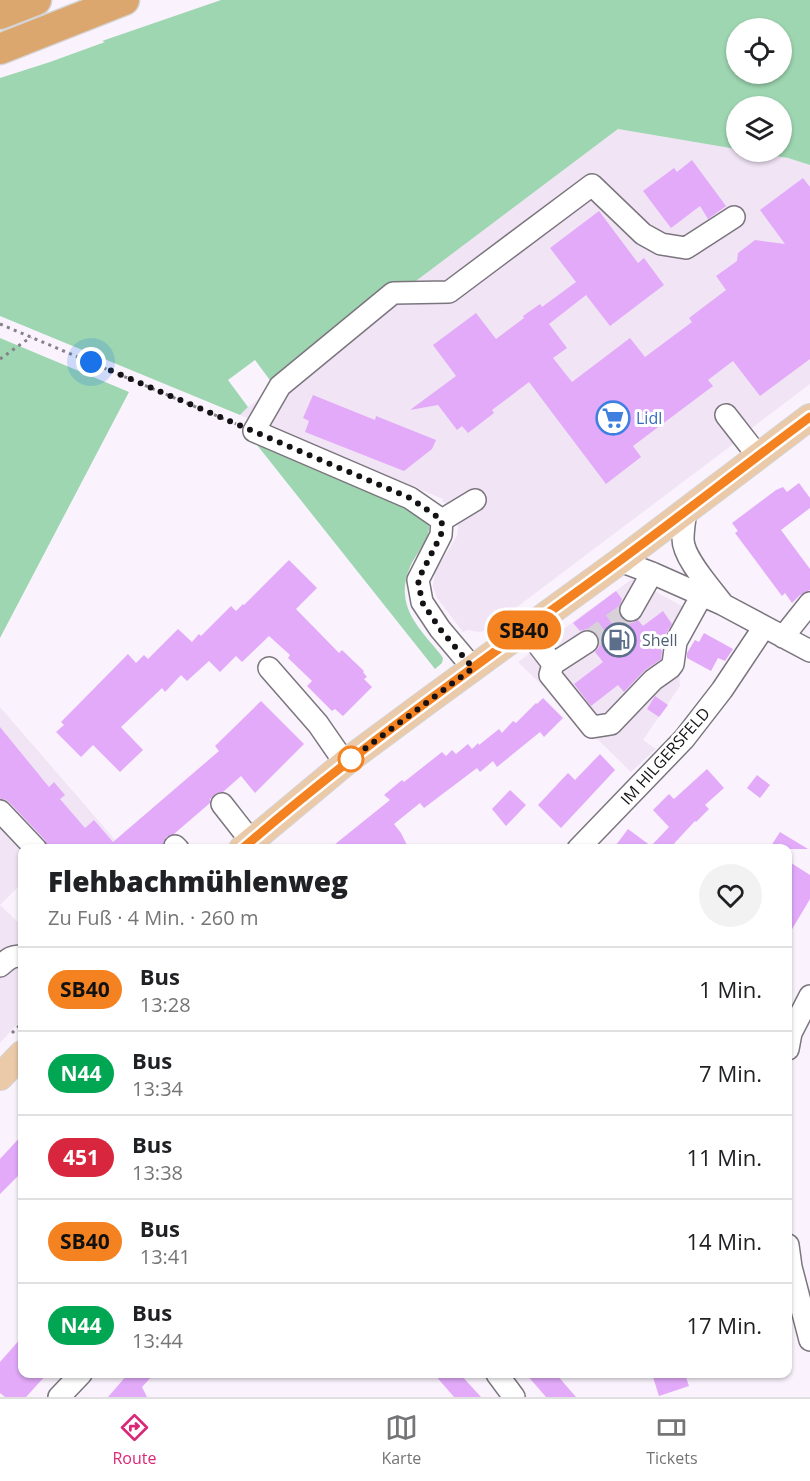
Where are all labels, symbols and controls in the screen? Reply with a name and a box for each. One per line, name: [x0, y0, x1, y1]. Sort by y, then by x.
map controls: [726, 18, 792, 162]
button: locate: [726, 18, 792, 84]
button: layers: [726, 96, 792, 162]
your location: [76, 347, 106, 377]
supermarket icon: Lidl: [595, 400, 631, 436]
place label: Lidl: [636, 407, 662, 429]
line badge: SB40: [482, 610, 566, 650]
text: SB40: [499, 616, 549, 644]
fuel station icon: Shell: [601, 622, 637, 658]
place label: Shell: [642, 629, 678, 651]
street label: IM HILGERSFELD: [615, 703, 715, 809]
unlabelled marker: [338, 746, 364, 772]
text: Flehbachmühlenweg: [48, 862, 348, 900]
button: heart: [699, 864, 762, 927]
text: Zu Fuß · 4 Min. · 260 m: [48, 904, 258, 931]
text: Bus: [140, 961, 180, 991]
text: 1 Min.: [699, 974, 762, 1004]
text: SB40: [60, 975, 110, 1003]
text: 13:28: [140, 991, 191, 1018]
text: Bus: [132, 1045, 172, 1075]
text: 7 Min.: [699, 1058, 762, 1088]
text: N44: [60, 1059, 102, 1087]
text: 13:34: [132, 1075, 183, 1102]
text: Bus: [132, 1129, 172, 1159]
text: 11 Min.: [687, 1142, 762, 1172]
text: 451: [63, 1143, 99, 1171]
text: 13:38: [132, 1159, 183, 1186]
text: Bus: [140, 1213, 180, 1243]
text: 14 Min.: [687, 1226, 762, 1256]
text: SB40: [60, 1227, 110, 1255]
text: 13:41: [140, 1243, 191, 1270]
text: Bus: [132, 1297, 172, 1327]
text: 17 Min.: [687, 1310, 762, 1340]
text: N44: [60, 1311, 102, 1339]
text: 13:44: [132, 1327, 183, 1354]
tab: Route: [112, 1411, 156, 1469]
tab: Karte: [381, 1411, 421, 1469]
tab: Tickets: [646, 1411, 698, 1469]

